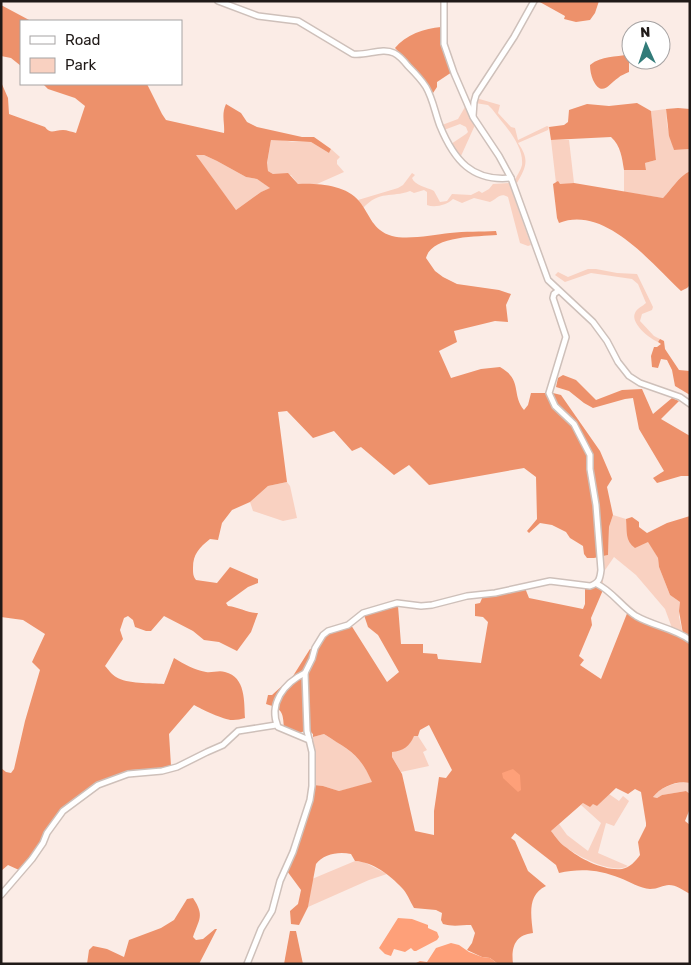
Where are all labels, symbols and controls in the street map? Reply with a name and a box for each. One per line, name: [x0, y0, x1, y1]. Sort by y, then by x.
legend: [20, 20, 182, 85]
north arrow: [621, 20, 671, 70]
text: N: [640, 24, 651, 41]
text: Road: [65, 31, 101, 49]
text: Park: [65, 56, 96, 74]

